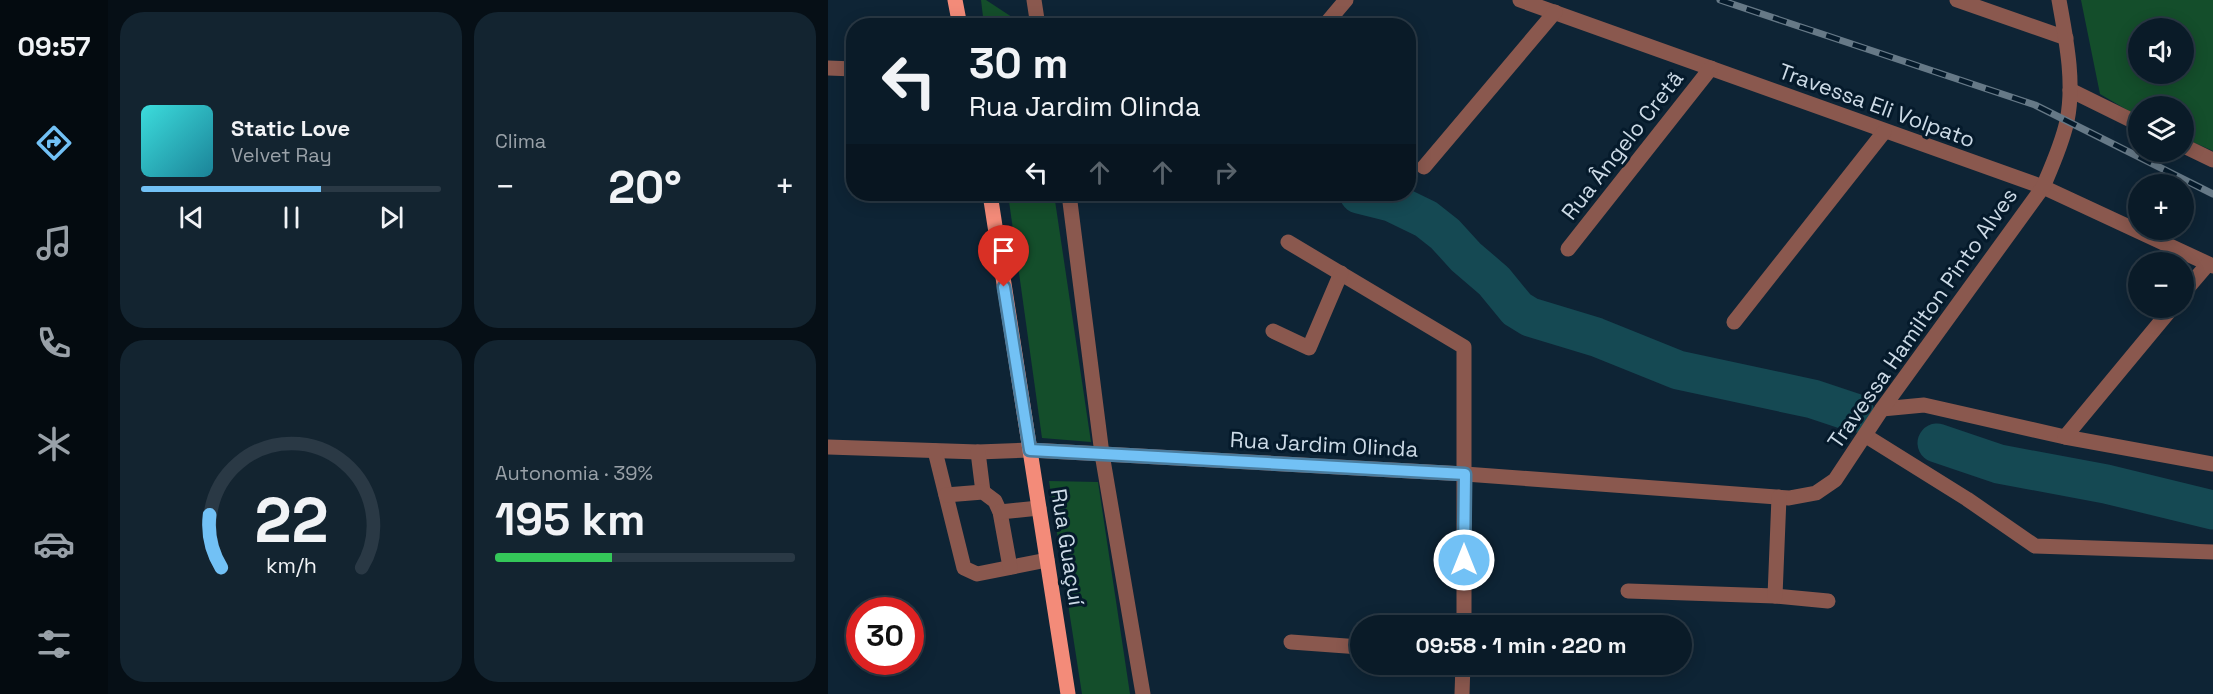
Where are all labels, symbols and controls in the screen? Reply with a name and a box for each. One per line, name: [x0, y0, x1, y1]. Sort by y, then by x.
map controls: [2128, 18, 2194, 318]
button: sound: [2128, 18, 2194, 84]
text: 09:57: [17, 29, 91, 64]
text: 30 m: [969, 37, 1068, 90]
icon: left: [870, 42, 948, 120]
street label: Travessa Eli Volpato: [1775, 56, 1979, 154]
street label: Rua Ângelo Cretã: [1555, 64, 1689, 225]
text: Rua Jardim Olinda: [969, 89, 1201, 124]
button: layers: [2128, 96, 2194, 162]
text: Static Love: [231, 114, 350, 142]
icon: directions: [33, 122, 75, 164]
text: Clima: [495, 128, 546, 154]
text: Velvet Ray: [231, 142, 332, 168]
icon: left: [1020, 156, 1053, 189]
icon: ahead: [1083, 156, 1116, 189]
icon: ahead: [1146, 156, 1179, 189]
icon: right: [1209, 156, 1242, 189]
text: 20°: [608, 159, 682, 216]
text: −: [495, 166, 515, 208]
text: +: [775, 166, 795, 208]
button: +: [2128, 174, 2194, 240]
street label: Travessa Hamilton Pinto Alves: [1821, 182, 2023, 454]
icon: previous: [175, 201, 208, 234]
icon: pause: [275, 201, 308, 234]
icon: next: [375, 201, 408, 234]
icon: music: [33, 222, 75, 264]
pin: [978, 225, 1029, 287]
icon: arrive: [987, 234, 1020, 267]
button: −: [2128, 252, 2194, 318]
icon: phone: [33, 322, 75, 364]
icon: climate: [33, 423, 75, 465]
street label: Rua Jardim Olinda: [1229, 425, 1419, 463]
text: Autonomia · 39%: [495, 460, 653, 486]
text: 22: [254, 481, 328, 560]
street label: Rua Guaçuí: [1045, 487, 1091, 608]
text: 195 km: [495, 491, 645, 548]
icon: car: [33, 523, 75, 565]
position arrow: [1432, 528, 1496, 592]
text: km/h: [265, 552, 317, 579]
speed limit sign: 30: [846, 597, 924, 675]
icon: filters: [33, 623, 75, 665]
text: 09:58 · 1 min · 220 m: [1415, 631, 1627, 659]

